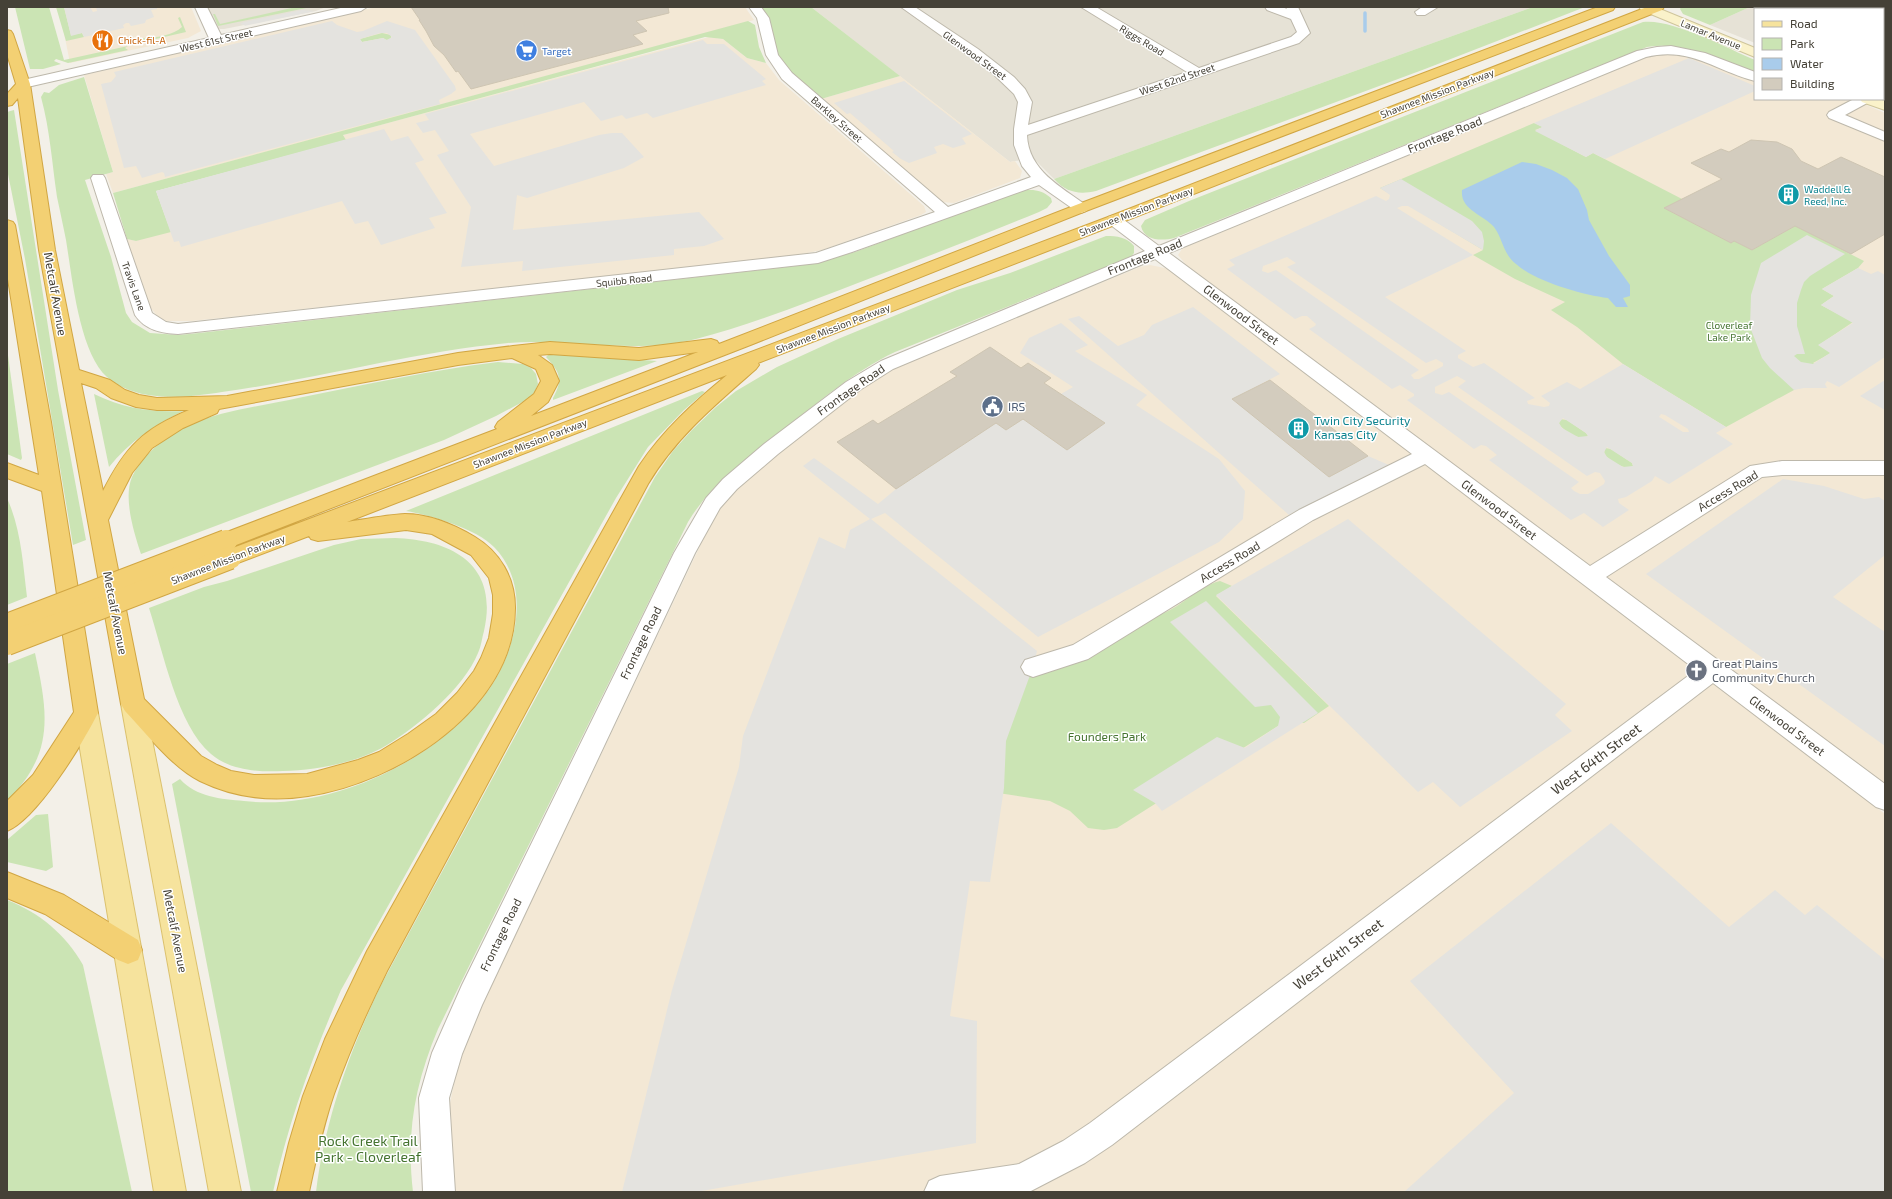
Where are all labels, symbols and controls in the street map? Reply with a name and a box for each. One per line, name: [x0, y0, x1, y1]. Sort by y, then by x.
legend: [1754, 8, 1884, 100]
street label: Lamar Avenue: [1679, 16, 1743, 52]
text: Road: [1790, 16, 1818, 30]
street label: Riggs Road: [1117, 22, 1167, 58]
street label: West 61st Street: [178, 26, 254, 54]
restaurant icon: Chick-fil-A: [89, 27, 115, 53]
street label: Glenwood Street: [941, 28, 1009, 82]
place label: Chick-fil-A: [118, 34, 166, 46]
text: Park: [1790, 36, 1815, 50]
supermarket icon: Target: [514, 38, 540, 64]
place label: Target: [542, 45, 571, 57]
text: Water: [1790, 56, 1824, 70]
street label: West 62nd Street: [1138, 60, 1216, 97]
street label: Shawnee Mission Parkway: [1378, 65, 1496, 120]
text: Building: [1790, 76, 1835, 90]
street label: Barkley Street: [809, 93, 865, 145]
street label: Frontage Road: [1405, 113, 1484, 155]
building icon: Waddell & Reed, Inc.: [1775, 182, 1801, 208]
street label: Shawnee Mission Parkway: [1077, 183, 1195, 238]
place label: Waddell & Reed, Inc.: [1804, 183, 1852, 207]
street label: Frontage Road: [1105, 235, 1184, 277]
street label: Metcalf Avenue: [42, 251, 70, 337]
street label: Travis Lane: [120, 260, 148, 312]
street label: Squibb Road: [595, 271, 653, 289]
street label: Glenwood Street: [1201, 281, 1282, 347]
street label: Shawnee Mission Parkway: [774, 300, 892, 355]
park label: Cloverleaf Lake Park: [1706, 319, 1752, 343]
street label: Frontage Road: [814, 361, 887, 418]
public building icon: IRS: [980, 394, 1006, 420]
place label: IRS: [1008, 399, 1026, 413]
place label: Twin City Security Kansas City: [1314, 413, 1411, 441]
street label: Shawnee Mission Parkway: [471, 415, 589, 470]
building icon: Twin City Security Kansas City: [1286, 415, 1312, 441]
street label: Access Road: [1695, 467, 1760, 514]
street label: Glenwood Street: [1459, 476, 1540, 542]
street label: Shawnee Mission Parkway: [169, 531, 287, 586]
street label: Access Road: [1197, 538, 1262, 585]
street label: Metcalf Avenue: [101, 570, 131, 656]
street label: Frontage Road: [616, 604, 664, 681]
place label: Great Plains Community Church: [1712, 656, 1815, 684]
church icon: Great Plains Community Church: [1683, 658, 1709, 684]
street label: Glenwood Street: [1747, 692, 1828, 758]
street label: West 64th Street: [1547, 719, 1644, 798]
park label: Founders Park: [1068, 729, 1146, 743]
street label: Metcalf Avenue: [161, 888, 191, 974]
street label: Frontage Road: [476, 896, 524, 973]
street label: West 64th Street: [1289, 914, 1386, 993]
park label: Rock Creek Trail Park - Cloverleaf: [315, 1132, 422, 1165]

